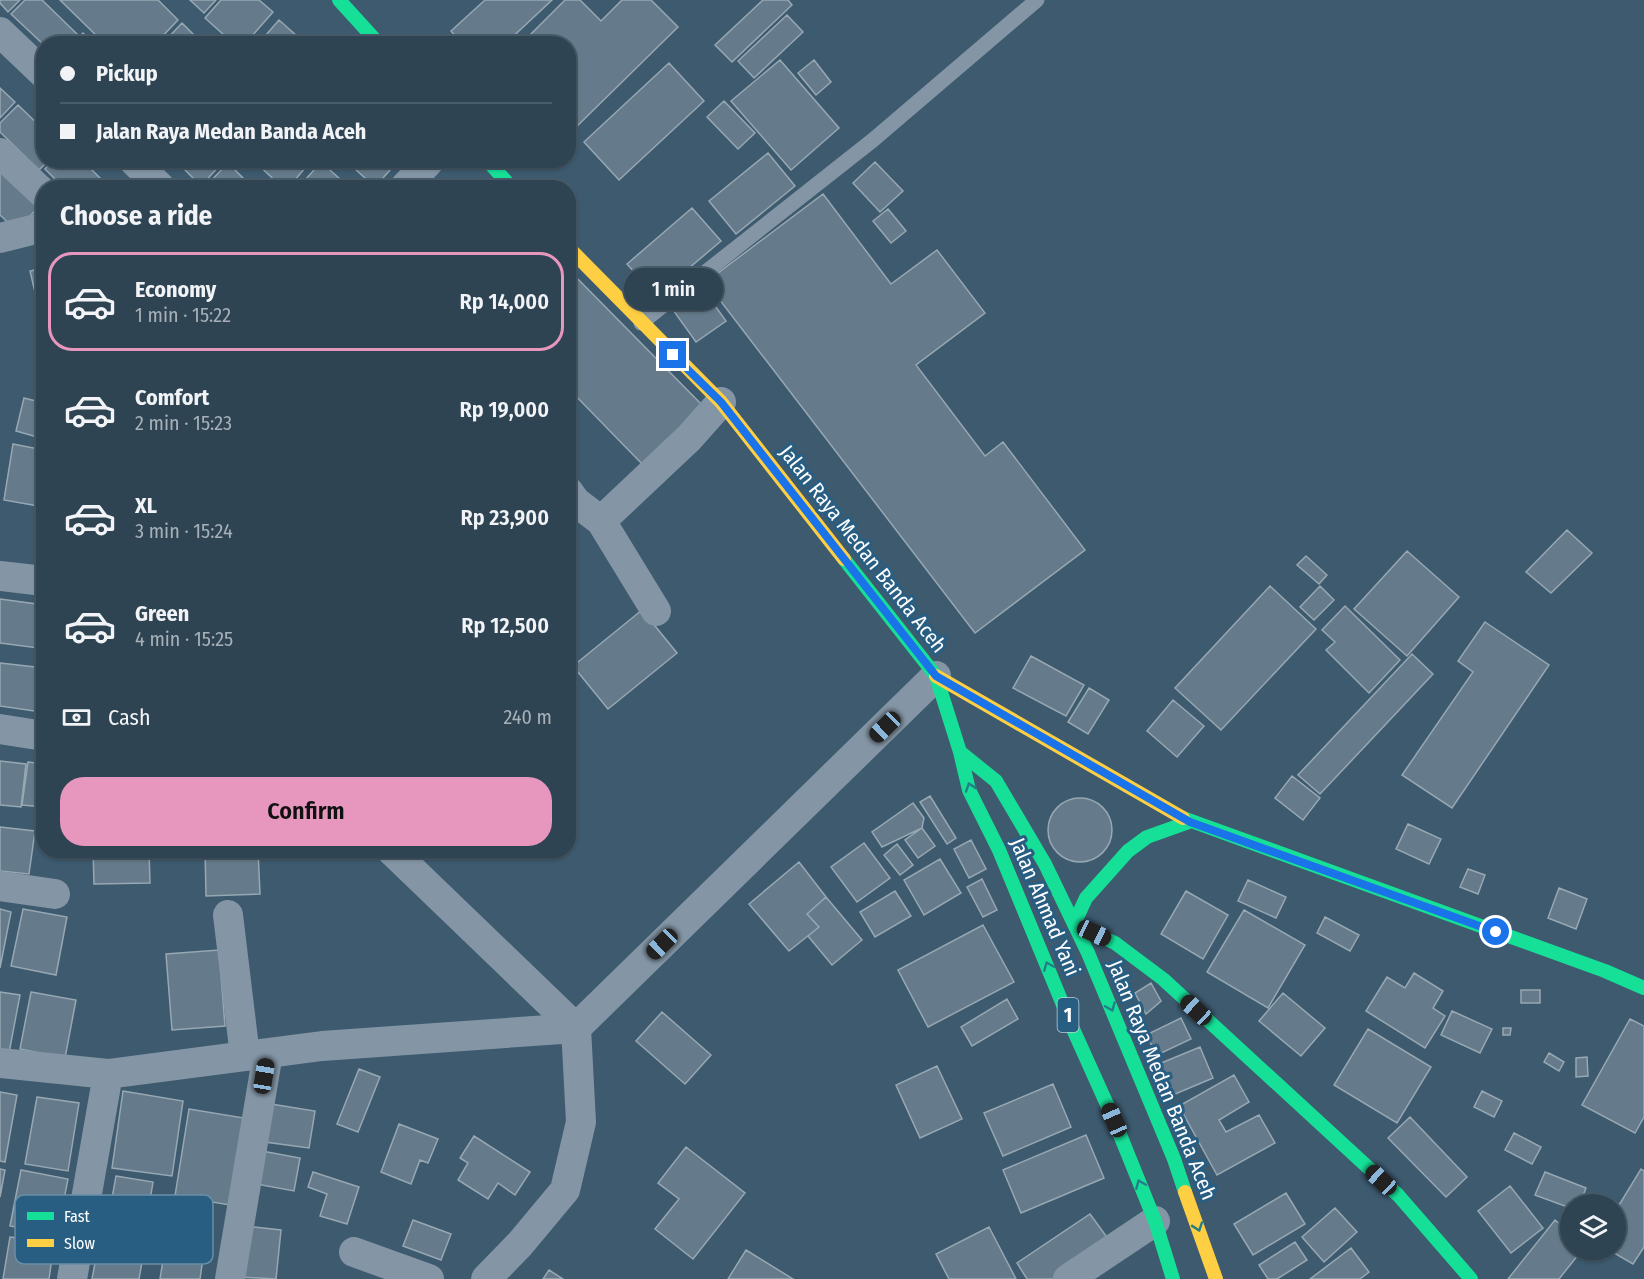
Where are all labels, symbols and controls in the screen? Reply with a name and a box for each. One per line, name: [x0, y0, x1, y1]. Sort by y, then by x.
text: Pickup: [96, 60, 158, 87]
text: Jalan Raya Medan Banda Aceh: [96, 118, 366, 145]
text: Choose a ride: [60, 200, 212, 232]
callout: 1 min: [624, 268, 722, 310]
icon: car: [63, 275, 117, 329]
text: Economy: [135, 276, 216, 303]
text: 1 min: [652, 277, 695, 301]
text: Rp 14,000: [460, 288, 549, 315]
text: 1 min · 15:22: [135, 303, 231, 327]
route end: [659, 341, 686, 368]
icon: car: [63, 383, 117, 437]
text: Comfort: [135, 384, 209, 411]
text: Rp 19,000: [460, 396, 549, 423]
text: 2 min · 15:23: [135, 411, 232, 435]
street label: Jalan Raya Medan Banda Aceh: [774, 440, 952, 658]
icon: car: [63, 491, 117, 545]
text: XL: [135, 492, 157, 519]
text: Rp 23,900: [460, 504, 549, 531]
text: 3 min · 15:24: [135, 519, 233, 543]
icon: car: [63, 599, 117, 653]
text: Green: [135, 600, 189, 627]
text: Rp 12,500: [461, 612, 549, 639]
text: 4 min · 15:25: [135, 627, 233, 651]
icon: cash: [60, 701, 93, 734]
text: Cash: [108, 704, 151, 731]
text: 240 m: [503, 705, 552, 729]
car: [866, 708, 904, 746]
button: Confirm: [60, 777, 552, 846]
one-way arrow: [964, 783, 977, 793]
street label: Jalan Ahmad Yani: [1004, 834, 1086, 980]
car: [1074, 917, 1114, 949]
route start: [1482, 918, 1509, 945]
car: [643, 925, 681, 963]
street label: Jalan Raya Medan Banda Aceh: [1102, 956, 1222, 1204]
one-way arrow: [1043, 961, 1055, 972]
car: [1177, 991, 1215, 1029]
road number: 1: [1058, 998, 1078, 1032]
one-way arrow: [1104, 1001, 1116, 1012]
car: [252, 1057, 276, 1095]
car: [1098, 1100, 1130, 1140]
car: [1362, 1161, 1400, 1199]
one-way arrow: [1135, 1180, 1147, 1191]
map controls: [1560, 1194, 1626, 1260]
button: layers: [1560, 1194, 1626, 1260]
legend: [15, 1195, 213, 1264]
text: Fast: [64, 1207, 91, 1226]
one-way arrow: [1191, 1221, 1204, 1232]
text: Slow: [64, 1234, 95, 1253]

